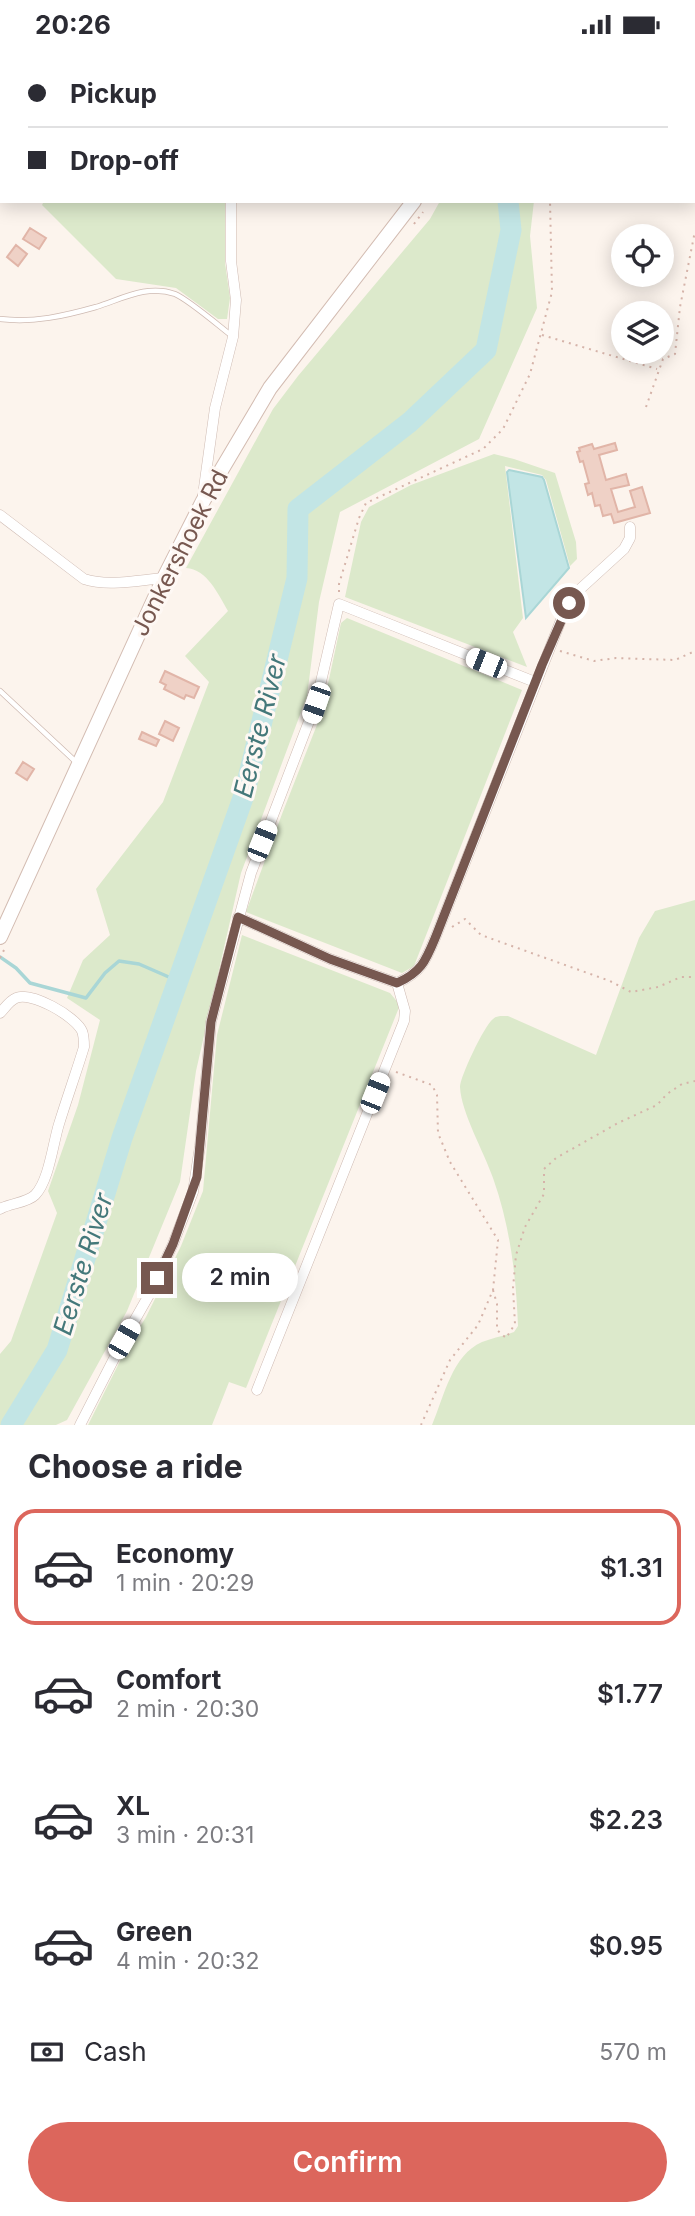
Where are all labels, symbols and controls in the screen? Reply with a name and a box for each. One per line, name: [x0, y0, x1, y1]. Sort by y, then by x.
text: 20:26: [35, 9, 111, 40]
text: Pickup: [70, 78, 157, 109]
text: Drop-off: [70, 145, 179, 176]
map controls: [611, 224, 674, 364]
button: locate: [611, 224, 674, 287]
button: layers: [611, 301, 674, 364]
street label: Jonkershoek Rd: [125, 465, 234, 641]
route start: [553, 587, 585, 619]
car: [463, 645, 510, 681]
water label: Eerste River: [227, 650, 293, 801]
car: [300, 680, 333, 726]
car: [245, 818, 280, 864]
car: [358, 1070, 393, 1116]
water label: Eerste River: [46, 1188, 119, 1338]
callout: 2 min: [182, 1253, 297, 1303]
route end: [141, 1262, 173, 1294]
text: 2 min: [210, 1263, 270, 1291]
car: [105, 1316, 144, 1362]
text: Choose a ride: [28, 1447, 243, 1486]
icon: car: [32, 1536, 95, 1599]
text: Economy: [116, 1538, 234, 1569]
text: $1.31: [600, 1552, 663, 1583]
text: 1 min · 20:29: [116, 1569, 254, 1597]
icon: car: [32, 1662, 95, 1725]
text: Comfort: [116, 1664, 221, 1695]
text: $1.77: [597, 1678, 663, 1709]
text: 2 min · 20:30: [116, 1695, 259, 1723]
icon: car: [32, 1788, 95, 1851]
text: XL: [116, 1790, 150, 1821]
text: $2.23: [589, 1804, 663, 1835]
text: 3 min · 20:31: [116, 1821, 254, 1849]
icon: car: [32, 1914, 95, 1977]
text: Green: [116, 1916, 193, 1947]
text: $0.95: [589, 1930, 663, 1961]
text: 4 min · 20:32: [116, 1947, 260, 1975]
icon: cash: [28, 2033, 66, 2071]
text: Cash: [84, 2036, 147, 2067]
text: 570 m: [599, 2038, 667, 2066]
button: Confirm: [28, 2122, 667, 2202]

